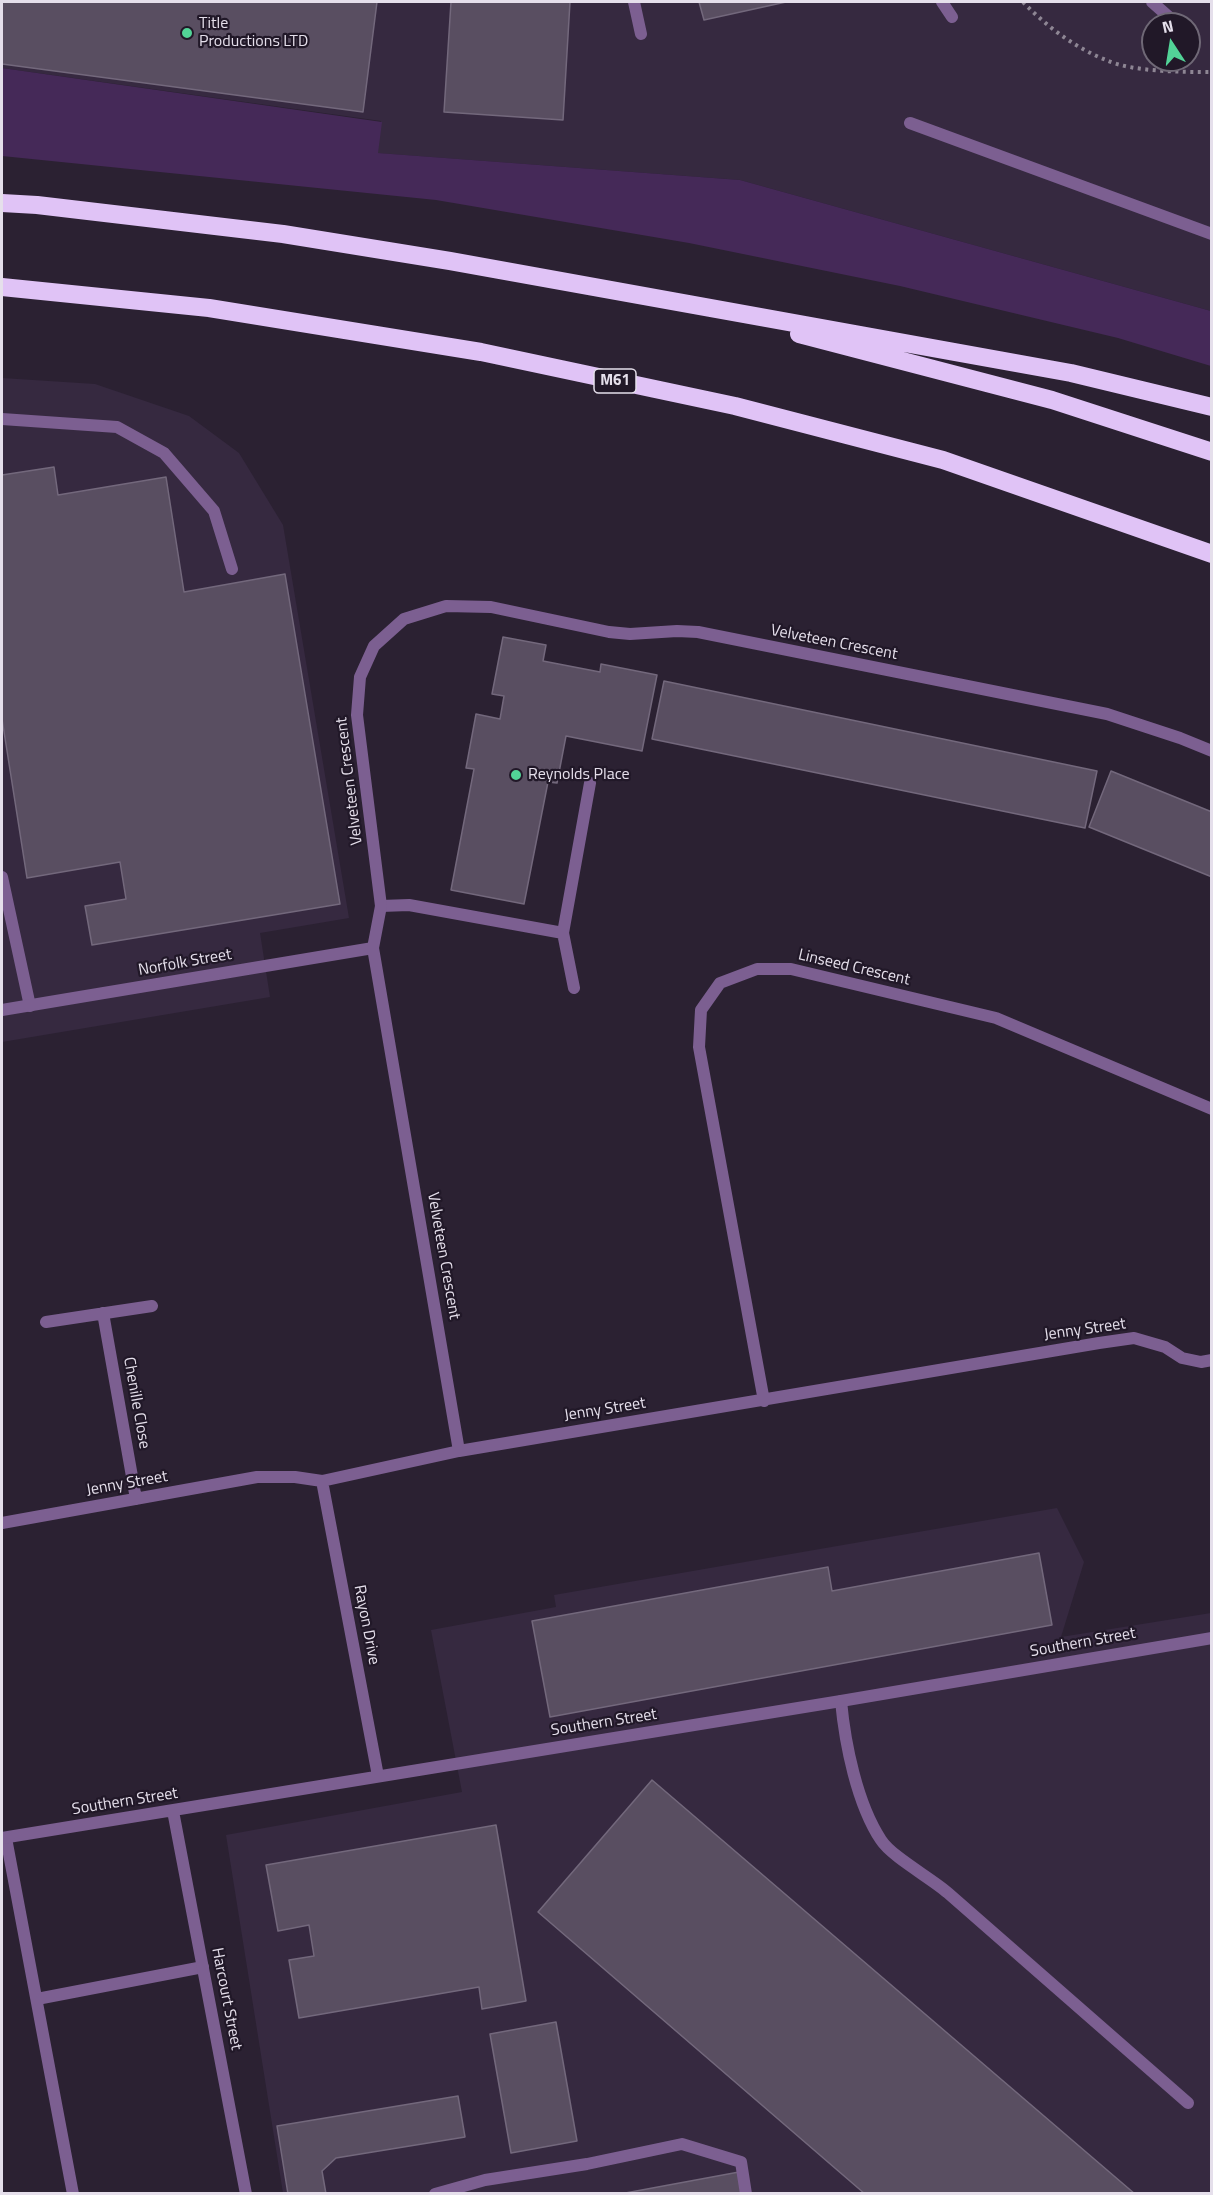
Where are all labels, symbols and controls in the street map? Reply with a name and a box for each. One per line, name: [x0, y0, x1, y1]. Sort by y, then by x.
north arrow: [1141, 12, 1201, 72]
text: N: [1160, 13, 1176, 39]
place label: Title Productions LTD: [199, 14, 308, 52]
marker: Title Productions LTD: [180, 26, 194, 40]
road number: M61: [594, 369, 636, 393]
street label: Velveteen Crescent: [769, 621, 899, 665]
street label: Velveteen Crescent: [333, 716, 367, 846]
place label: Reynolds Place: [528, 765, 630, 785]
marker: Reynolds Place: [509, 768, 523, 782]
street label: Norfolk Street: [137, 945, 233, 981]
street label: Linseed Crescent: [796, 946, 912, 990]
street label: Velveteen Crescent: [422, 1191, 464, 1321]
street label: Jenny Street: [1043, 1315, 1127, 1345]
street label: Chenille Close: [118, 1356, 154, 1450]
street label: Jenny Street: [563, 1394, 647, 1426]
street label: Jenny Street: [85, 1467, 169, 1501]
street label: Rayon Drive: [349, 1583, 383, 1667]
street label: Southern Street: [1029, 1624, 1137, 1662]
street label: Southern Street: [550, 1705, 658, 1741]
street label: Southern Street: [71, 1784, 179, 1820]
street label: Harcourt Street: [207, 1946, 245, 2052]

